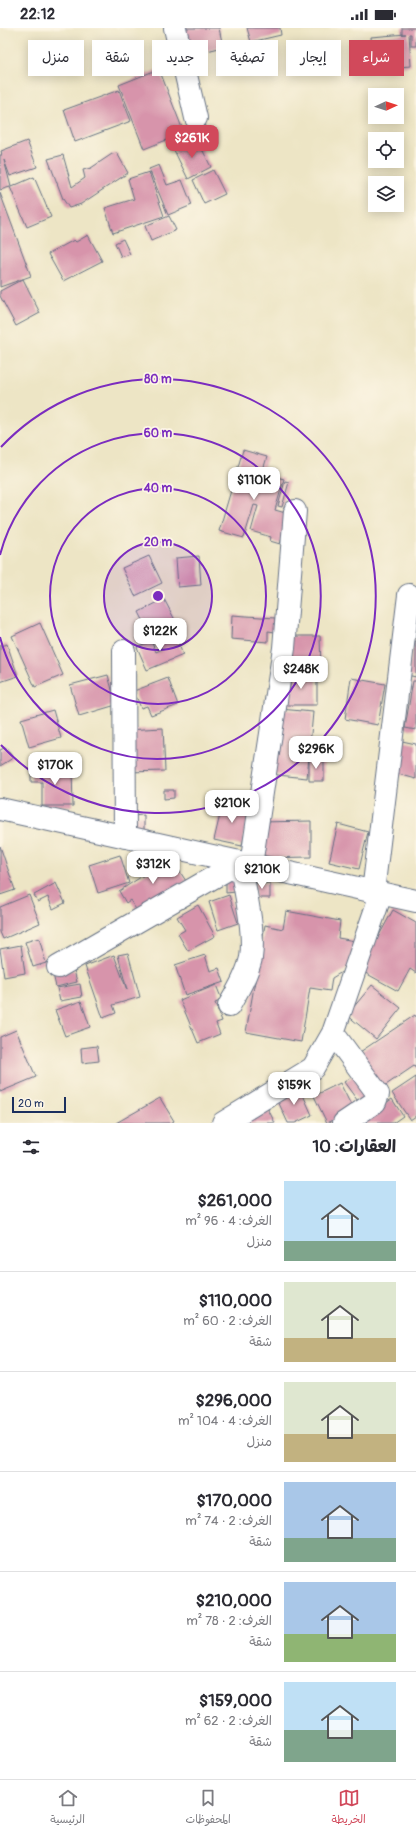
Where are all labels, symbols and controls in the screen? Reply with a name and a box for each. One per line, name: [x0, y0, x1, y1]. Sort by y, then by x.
text: 22:12: [20, 5, 55, 24]
chip: منزل: [28, 40, 84, 76]
chip: شقة: [92, 40, 144, 76]
chip: جديد: [152, 40, 208, 76]
chip: تصفية: [216, 40, 278, 76]
chip: إيجار: [286, 40, 341, 76]
chip: شراء: [349, 40, 404, 76]
north arrow: [368, 88, 404, 124]
map controls: [368, 88, 404, 212]
pin: $261K: [164, 125, 220, 159]
text: $261K: [175, 130, 209, 146]
button: locate: [368, 132, 404, 168]
button: layers: [368, 176, 404, 212]
text: 80 m: [144, 372, 172, 387]
text: 60 m: [144, 426, 173, 441]
pin: $110K: [226, 467, 282, 501]
text: $110K: [237, 472, 271, 488]
text: 40 m: [143, 481, 173, 496]
text: 20 m: [144, 535, 172, 550]
centre of rings: [151, 589, 165, 603]
pin: $122K: [132, 618, 188, 652]
text: $122K: [143, 623, 177, 639]
pin: $248K: [273, 656, 329, 690]
text: $248K: [283, 661, 319, 677]
pin: $296K: [288, 736, 344, 770]
text: $296K: [298, 741, 334, 757]
pin: $170K: [27, 752, 83, 786]
text: $170K: [37, 757, 73, 773]
pin: $210K: [204, 790, 260, 824]
text: $210K: [214, 795, 250, 811]
pin: $312K: [125, 851, 181, 885]
text: $312K: [136, 856, 170, 872]
pin: $210K: [234, 856, 290, 890]
text: $210K: [244, 861, 280, 877]
pin: $159K: [266, 1072, 322, 1106]
text: $159K: [277, 1077, 311, 1093]
scale bar: [12, 1095, 66, 1114]
text: 20 m: [18, 1097, 44, 1110]
icon: filters: [20, 1136, 42, 1158]
text: العقارات: 10: [313, 1136, 396, 1157]
text: $261,000: [198, 1190, 272, 1211]
icon: home: [316, 1197, 364, 1245]
text: الغرف: 4 · 96 m²: [185, 1213, 272, 1229]
text: منزل: [246, 1234, 272, 1250]
text: $110,000: [199, 1290, 272, 1311]
icon: home: [316, 1298, 364, 1346]
text: الغرف: 2 · 60 m²: [183, 1313, 272, 1329]
text: شقة: [249, 1334, 272, 1350]
text: $296,000: [195, 1390, 272, 1411]
icon: home: [316, 1398, 364, 1446]
text: الغرف: 4 · 104 m²: [178, 1413, 272, 1429]
text: منزل: [246, 1434, 272, 1450]
text: $170,000: [196, 1490, 272, 1511]
icon: home: [316, 1498, 364, 1546]
text: الغرف: 2 · 74 m²: [185, 1513, 272, 1529]
text: شقة: [249, 1534, 272, 1550]
text: $210,000: [196, 1590, 272, 1611]
icon: home: [316, 1598, 364, 1646]
text: الغرف: 2 · 78 m²: [186, 1613, 272, 1629]
text: شقة: [249, 1634, 272, 1650]
text: $159,000: [199, 1690, 272, 1711]
icon: home: [316, 1698, 364, 1746]
text: الغرف: 2 · 62 m²: [185, 1713, 272, 1729]
text: شقة: [249, 1734, 272, 1750]
tab: الرئيسية: [50, 1787, 85, 1829]
tab: المحفوظات: [185, 1787, 231, 1829]
tab: الخريطة: [331, 1787, 366, 1829]

